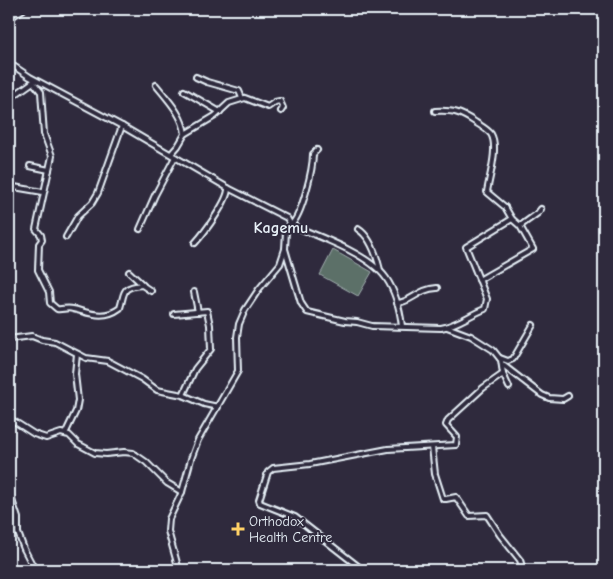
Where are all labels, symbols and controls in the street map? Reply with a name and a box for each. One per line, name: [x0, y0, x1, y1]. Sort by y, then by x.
district label: Kagemu: [254, 219, 308, 237]
place label: Orthodox Health Centre: [249, 513, 332, 546]
marker: Orthodox Health Centre: [231, 522, 245, 536]

